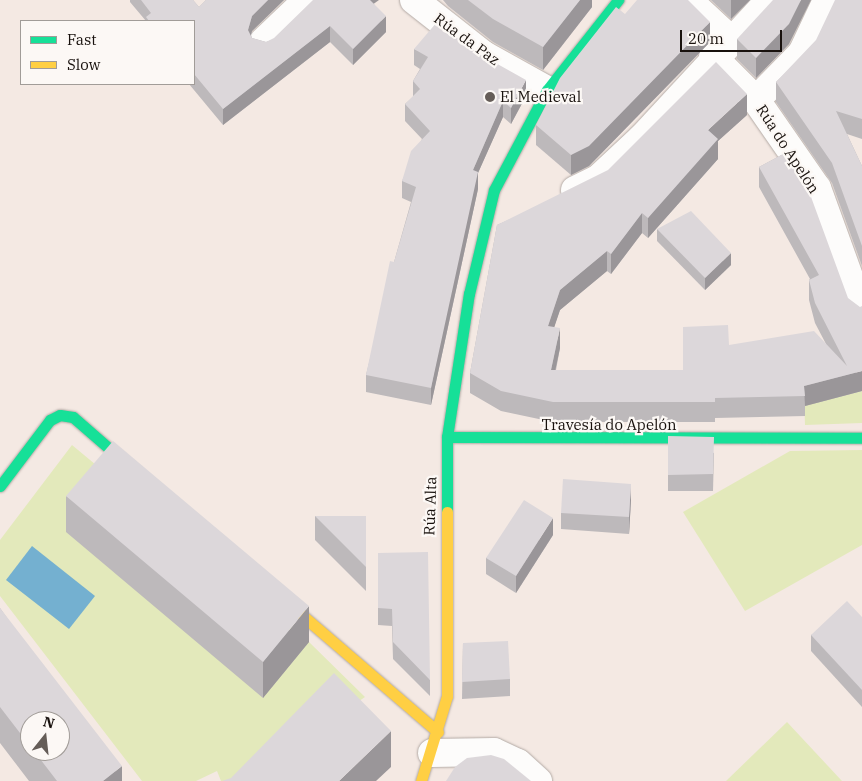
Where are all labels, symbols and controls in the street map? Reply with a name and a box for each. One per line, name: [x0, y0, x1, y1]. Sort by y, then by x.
street label: Rúa da Paz: [431, 9, 503, 69]
legend: [20, 20, 195, 85]
scale bar: [682, 20, 784, 52]
text: 20 m: [688, 29, 724, 48]
text: Fast: [67, 30, 97, 49]
text: Slow: [67, 55, 100, 74]
place label: El Medieval: [500, 88, 581, 106]
marker: El Medieval: [484, 91, 496, 103]
street label: Rúa do Apelón: [753, 101, 823, 197]
street label: Travesía do Apelón: [542, 416, 676, 434]
street label: Rúa Alta: [420, 476, 440, 536]
north arrow: [20, 711, 70, 761]
text: N: [41, 712, 57, 733]

